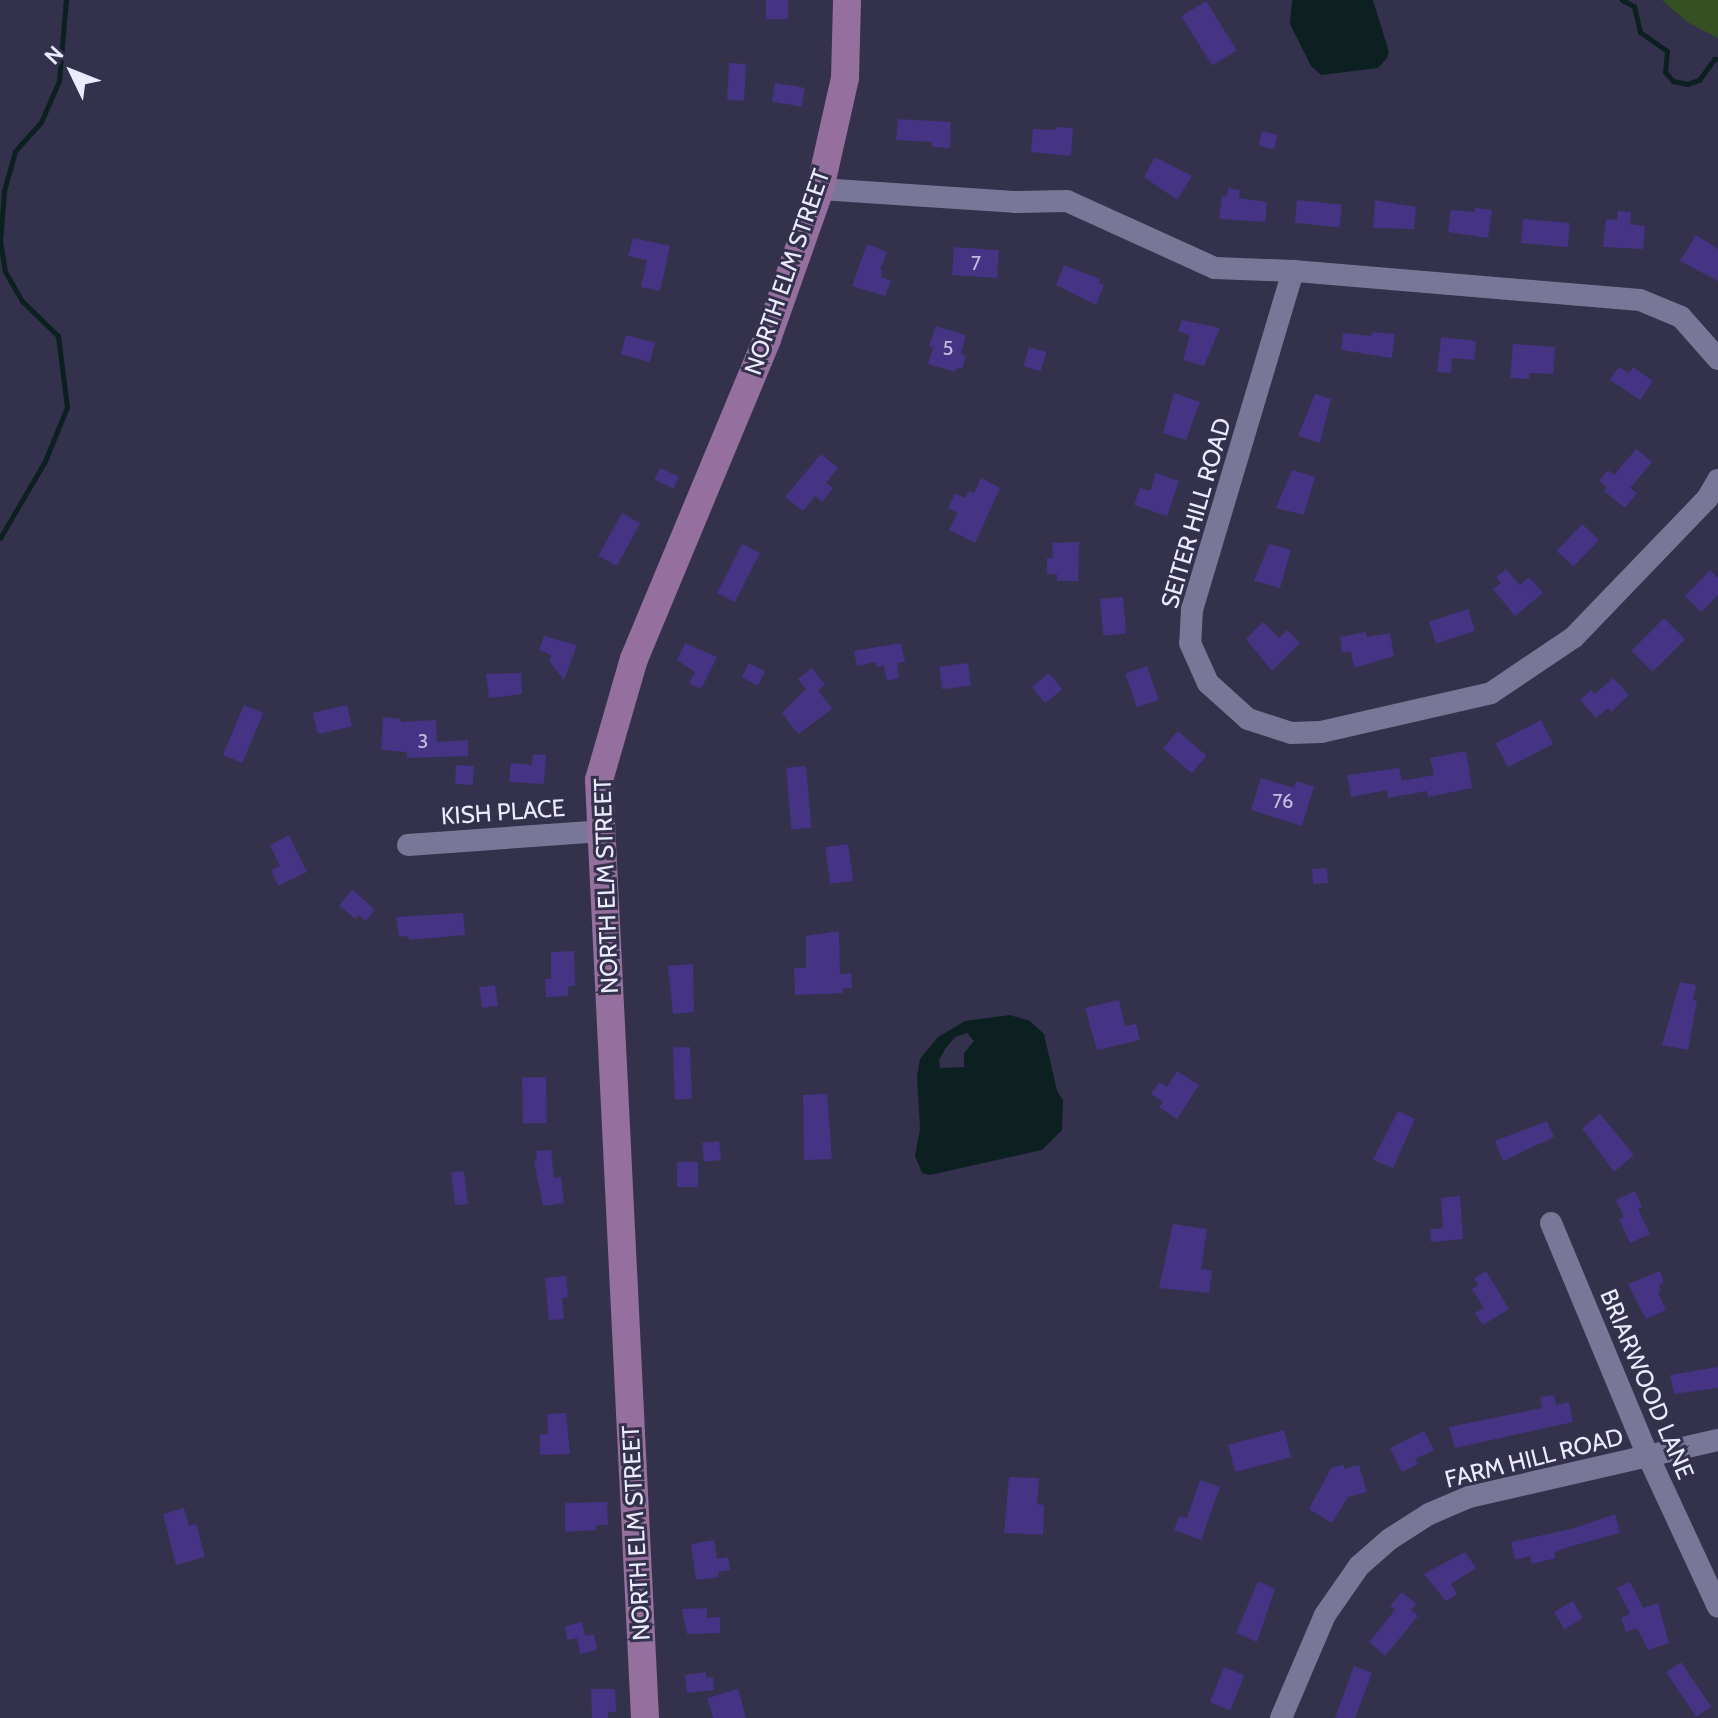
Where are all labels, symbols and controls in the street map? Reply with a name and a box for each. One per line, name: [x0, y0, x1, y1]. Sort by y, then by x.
north arrow: [32, 32, 112, 112]
text: N: [39, 40, 69, 70]
street label: NORTH ELM STREET: [738, 165, 836, 379]
house number: 7: [971, 251, 981, 275]
house number: 5: [943, 336, 953, 360]
street label: SEITER HILL ROAD: [1155, 414, 1237, 612]
house number: 3: [418, 729, 428, 753]
street label: NORTH ELM STREET: [588, 778, 624, 994]
house number: 76: [1273, 789, 1293, 813]
street label: KISH PLACE: [440, 793, 566, 831]
street label: BRIARWOOD LANE: [1594, 1285, 1700, 1483]
street label: FARM HILL ROAD: [1442, 1422, 1626, 1494]
street label: NORTH ELM STREET: [616, 1425, 656, 1641]

